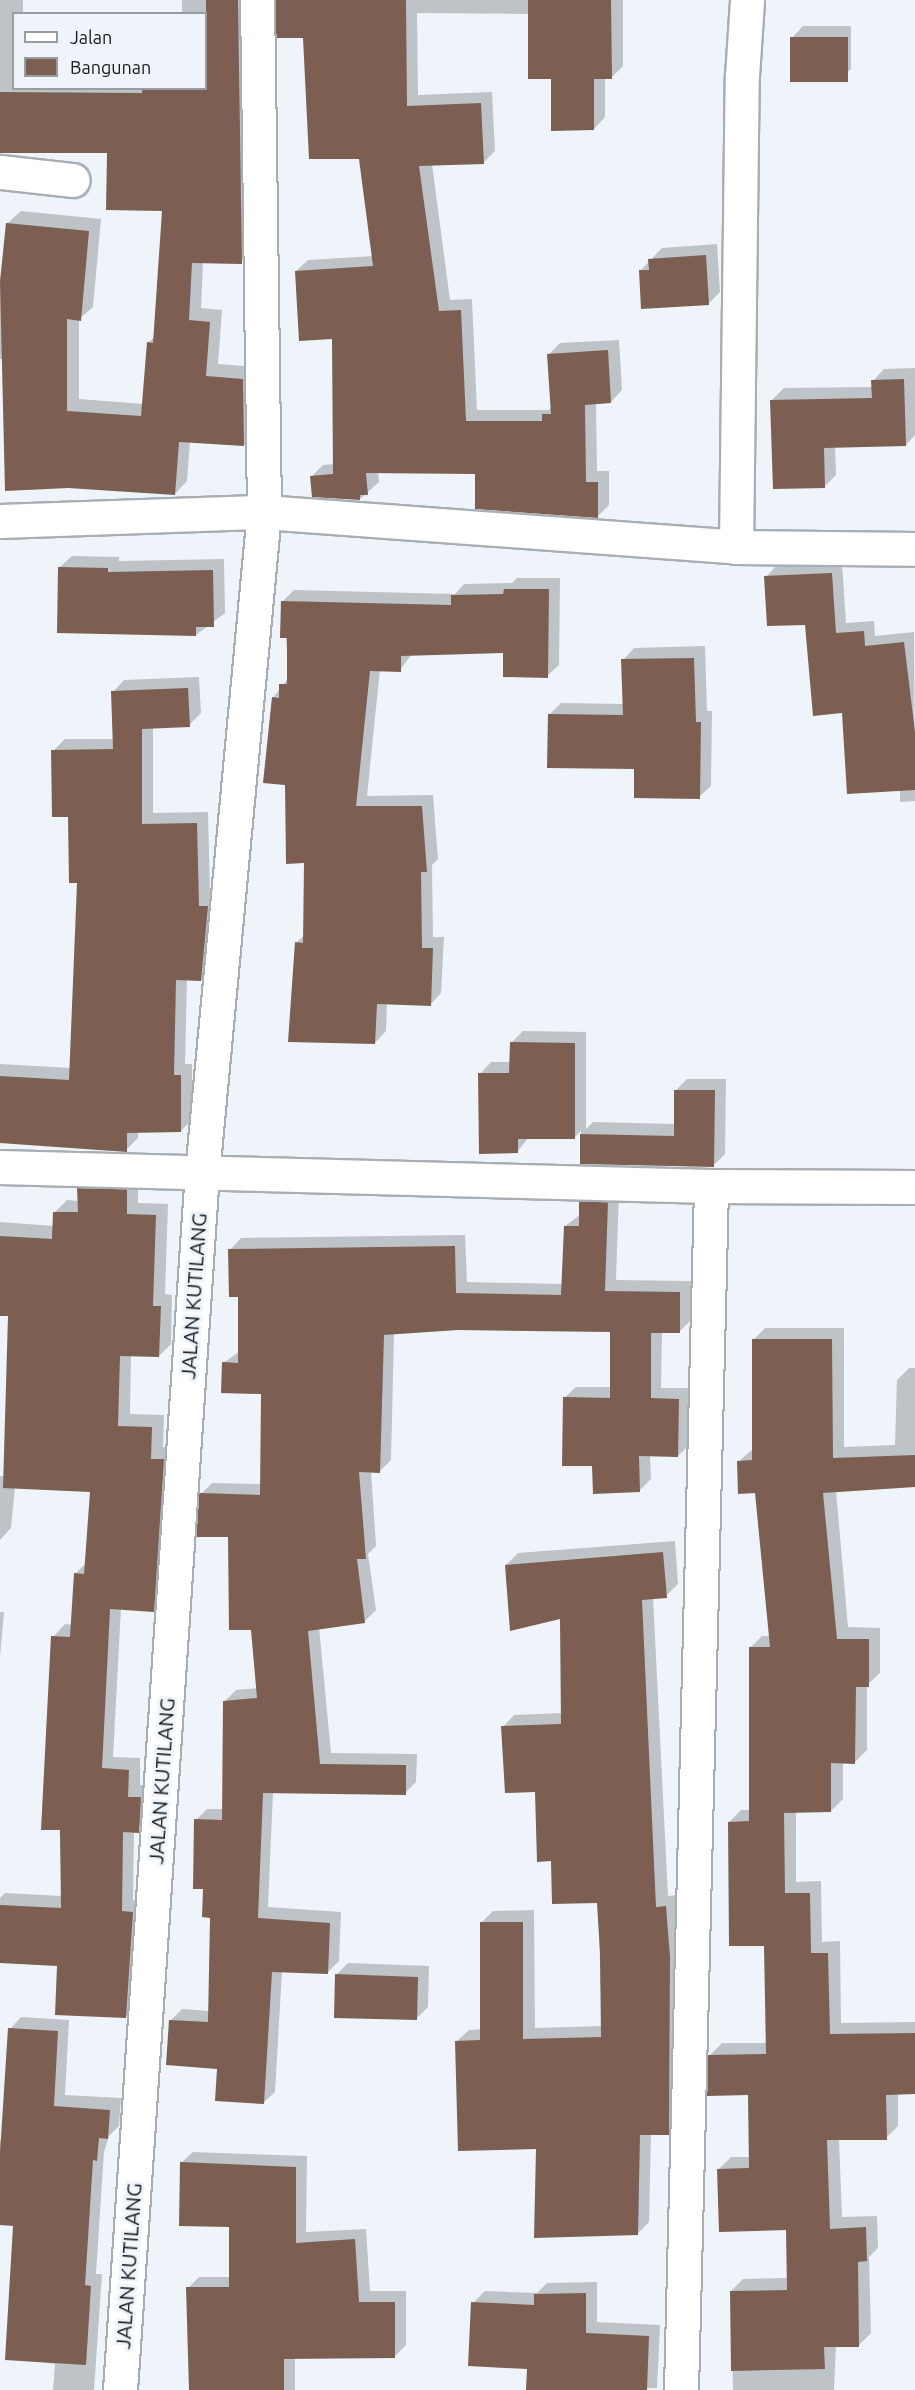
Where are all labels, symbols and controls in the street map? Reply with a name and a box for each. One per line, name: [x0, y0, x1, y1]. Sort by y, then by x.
legend: [12, 12, 207, 90]
text: Jalan: [70, 27, 112, 47]
text: Bangunan: [70, 57, 151, 77]
street label: JALAN KUTILANG: [175, 1212, 211, 1380]
street label: JALAN KUTILANG: [143, 1697, 179, 1865]
street label: JALAN KUTILANG: [110, 2182, 146, 2350]

